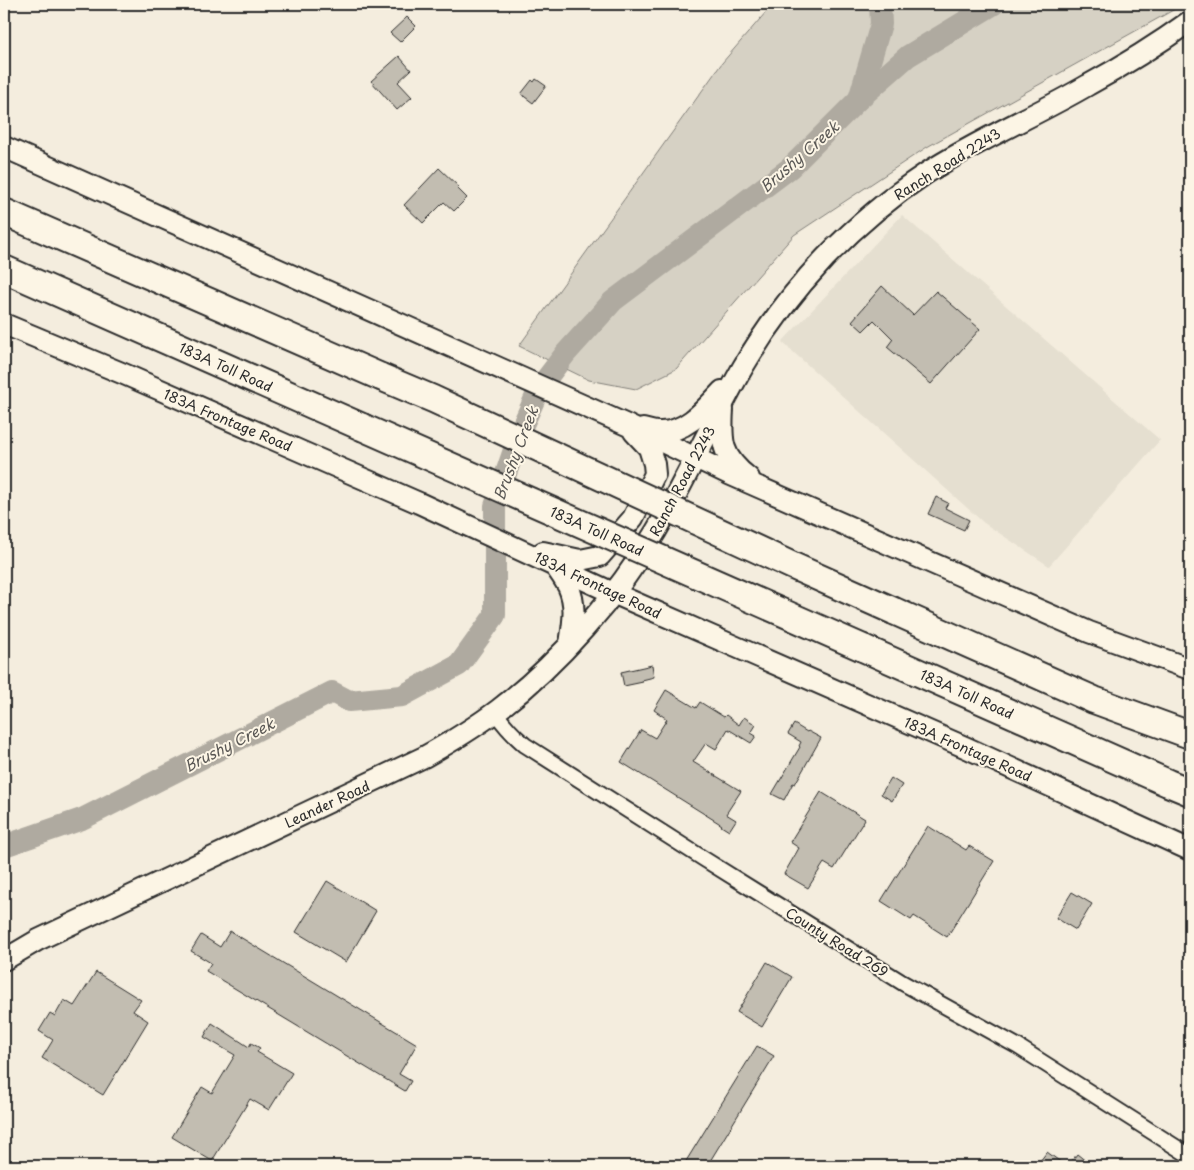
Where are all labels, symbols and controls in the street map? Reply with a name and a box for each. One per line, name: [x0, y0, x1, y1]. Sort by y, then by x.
water label: Brushy Creek: [754, 114, 844, 197]
street label: Ranch Road 2243: [890, 123, 1004, 205]
street label: 183A Toll Road: [176, 337, 276, 397]
street label: 183A Frontage Road: [160, 383, 296, 457]
water label: Brushy Creek: [487, 402, 544, 503]
street label: Ranch Road 2243: [644, 422, 720, 540]
street label: 183A Toll Road: [547, 501, 647, 561]
street label: 183A Frontage Road: [531, 546, 665, 624]
street label: 183A Toll Road: [917, 664, 1017, 724]
water label: Brushy Creek: [180, 711, 279, 777]
street label: 183A Frontage Road: [901, 711, 1035, 787]
street label: Leander Road: [281, 775, 373, 833]
street label: County Road 269: [782, 902, 892, 982]

